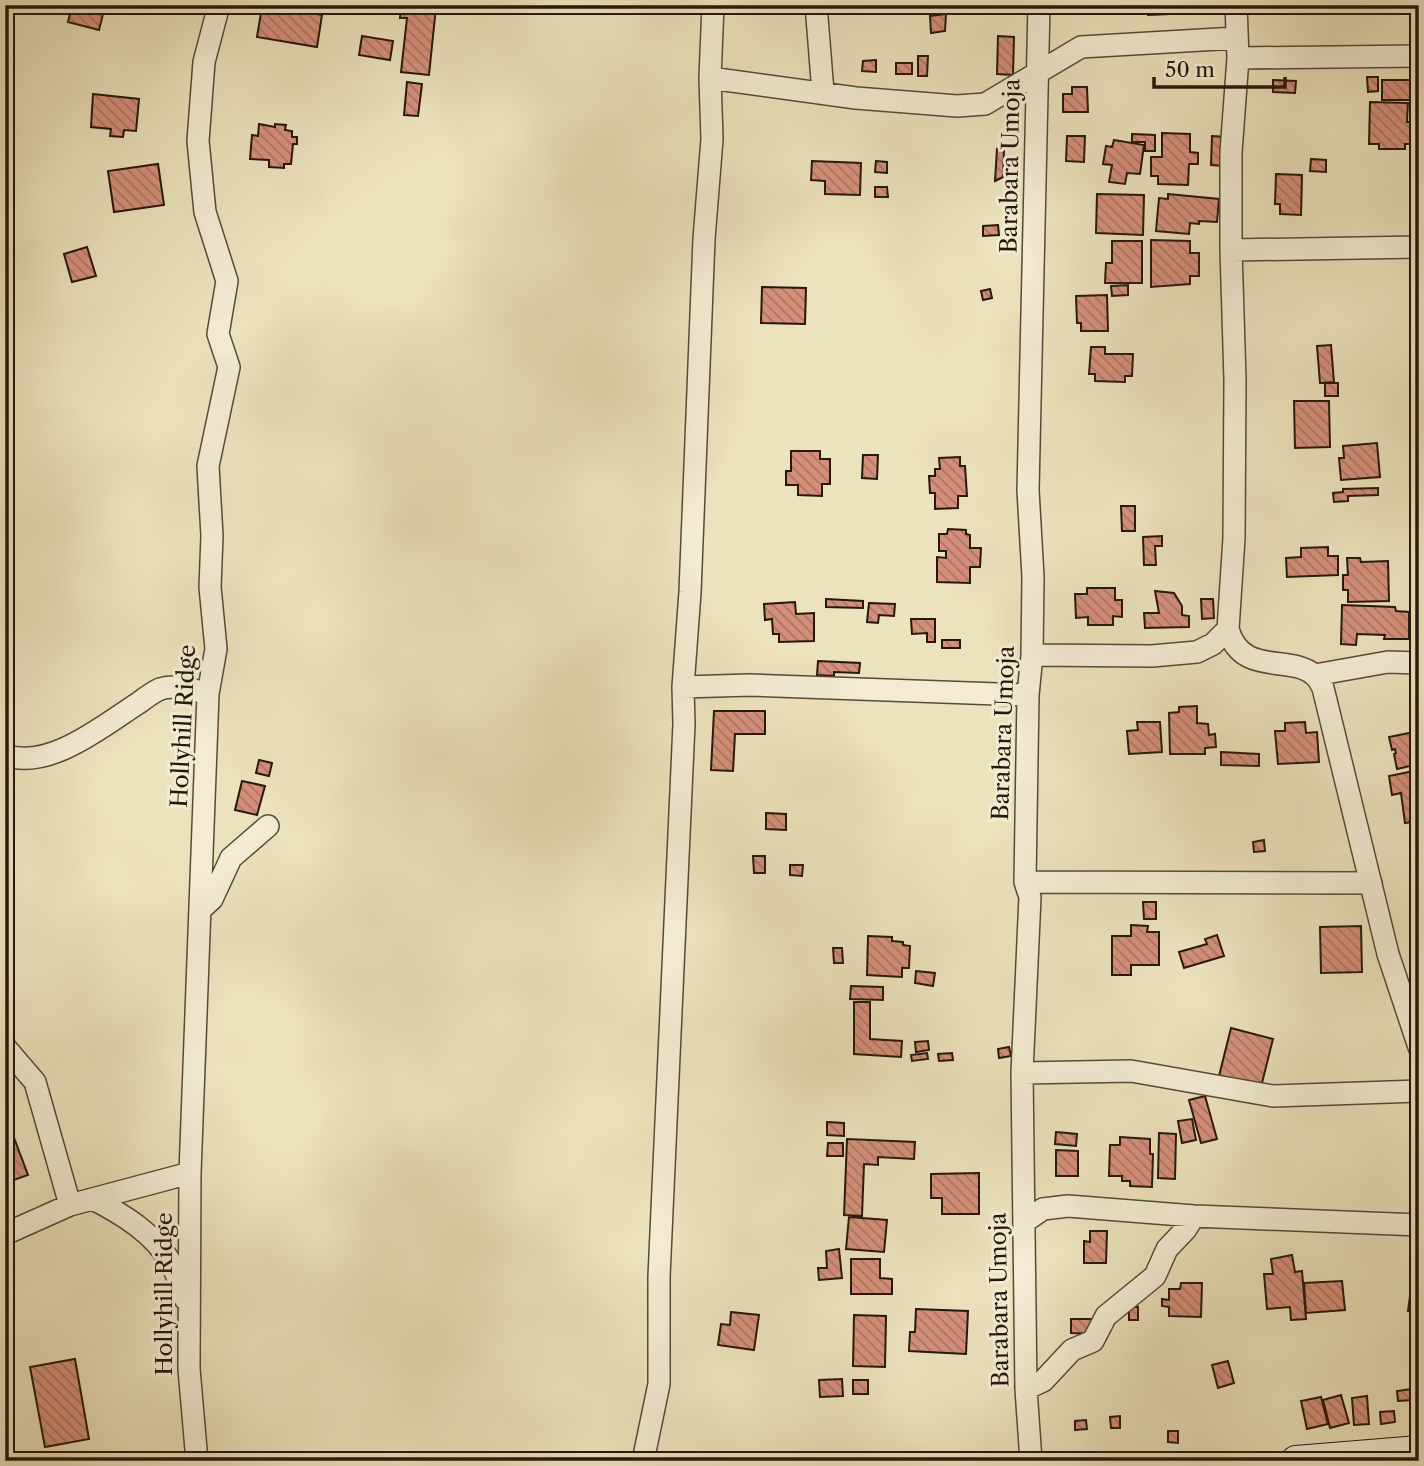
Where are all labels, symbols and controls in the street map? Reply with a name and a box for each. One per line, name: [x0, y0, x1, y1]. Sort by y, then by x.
scale bar: [1154, 46, 1286, 90]
text: 50 m: [1165, 57, 1215, 82]
street label: Barabara Umoja: [994, 77, 1026, 254]
street label: Hollyhill Ridge: [165, 644, 201, 808]
street label: Barabara Umoja: [986, 644, 1020, 821]
street label: Barabara Umoja: [983, 1211, 1015, 1388]
street label: Hollyhill Ridge: [150, 1212, 178, 1376]

